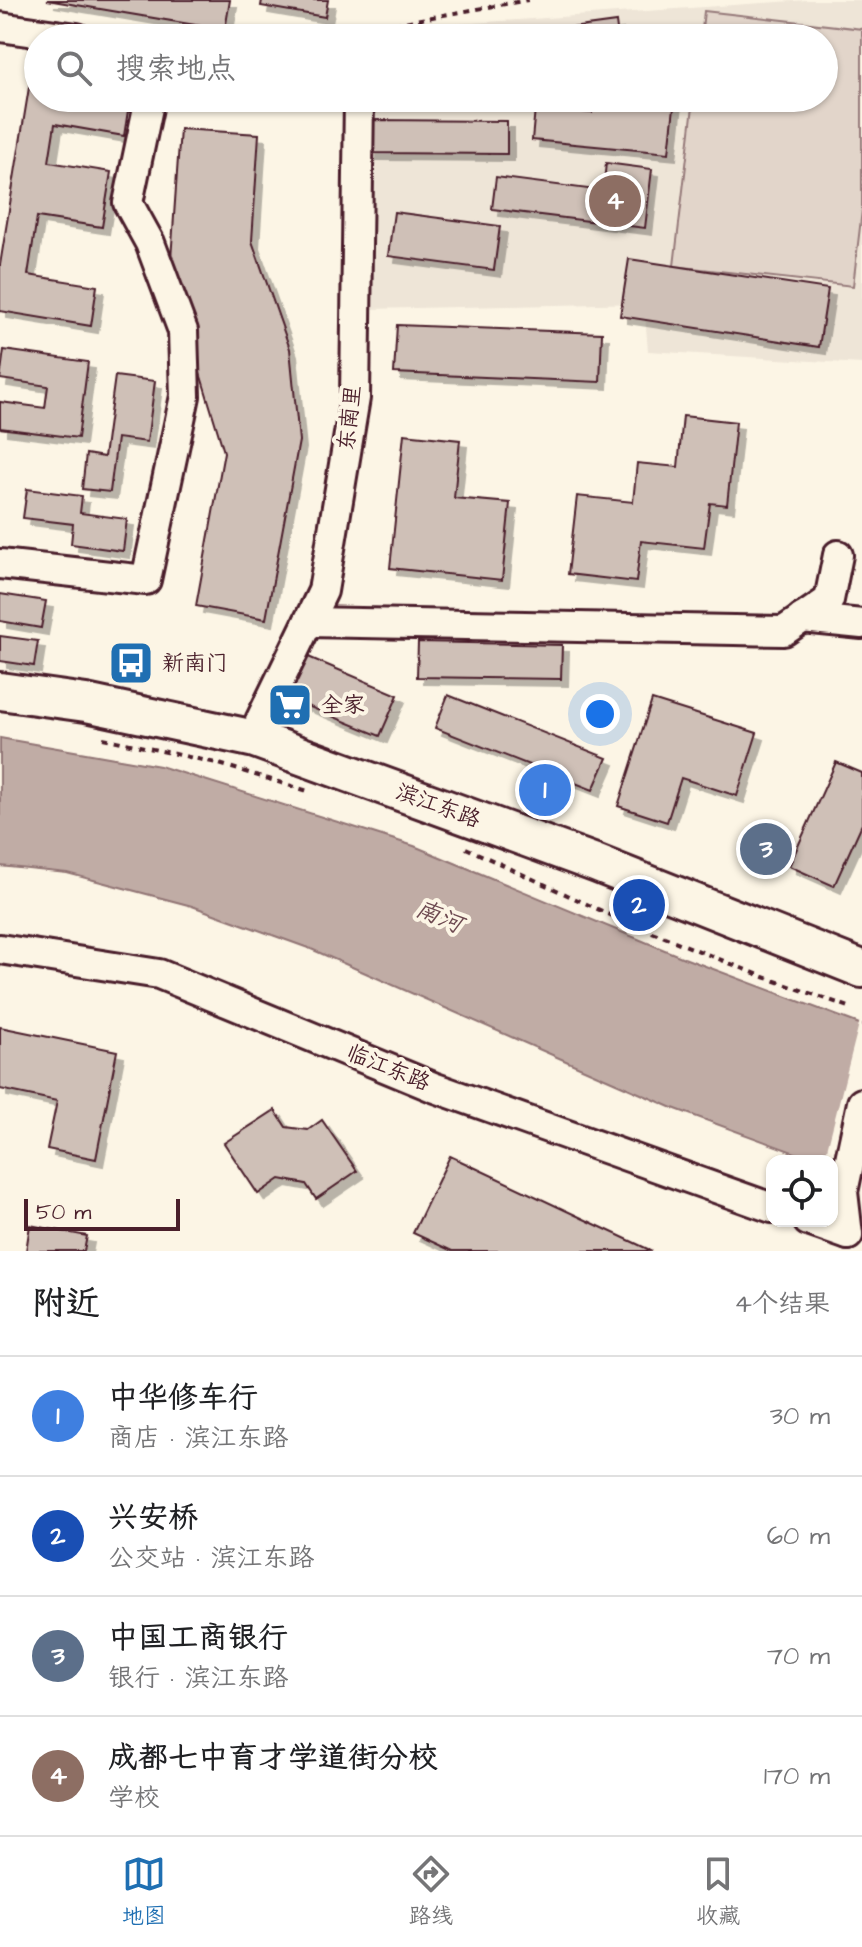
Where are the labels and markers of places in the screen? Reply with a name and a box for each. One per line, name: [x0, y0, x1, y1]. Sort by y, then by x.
pin: 4: [589, 171, 641, 231]
bus stop icon: 新南门: [107, 639, 155, 687]
place label: 新南门: [162, 648, 228, 679]
supermarket icon: 全家: [266, 681, 314, 729]
place label: 全家: [321, 690, 365, 721]
pin: 1: [519, 760, 571, 820]
pin: 3: [740, 819, 792, 879]
pin: 2: [613, 875, 665, 935]

